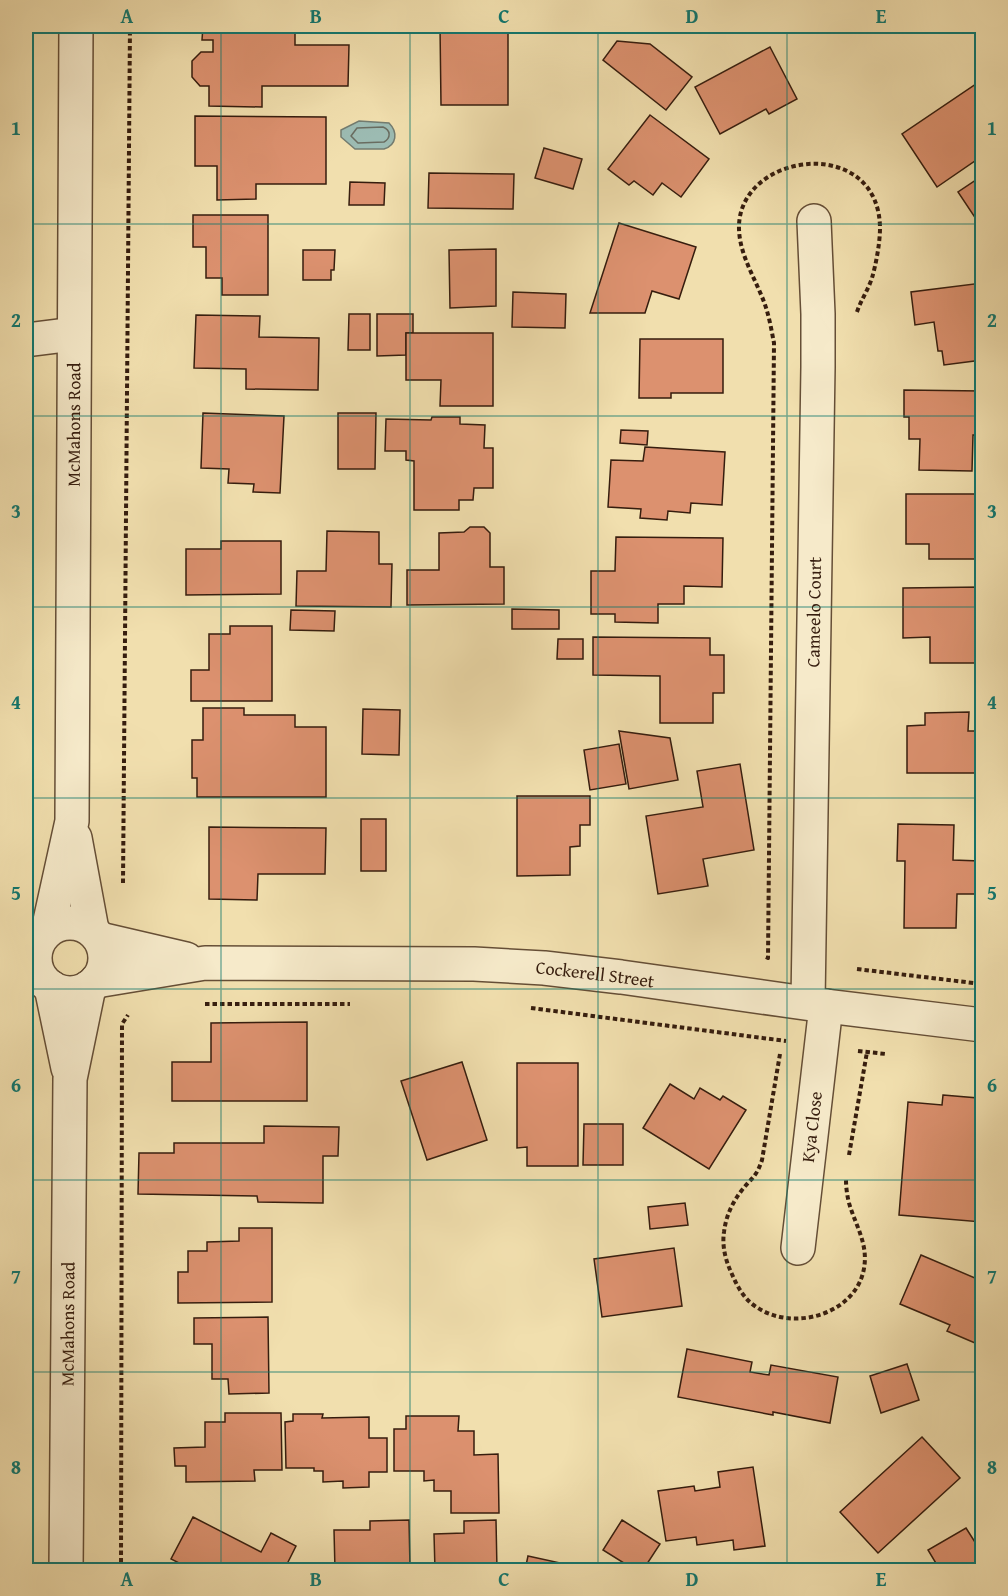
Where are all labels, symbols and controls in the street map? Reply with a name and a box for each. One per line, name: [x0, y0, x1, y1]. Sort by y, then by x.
text: A: [121, 1, 134, 30]
text: B: [310, 1, 322, 30]
text: C: [498, 1, 510, 30]
text: D: [685, 1, 699, 30]
text: E: [876, 1, 887, 30]
text: 1: [11, 113, 21, 142]
text: 1: [987, 113, 997, 142]
text: 2: [11, 305, 21, 334]
text: 2: [987, 305, 997, 334]
street label: McMahons Road: [60, 362, 87, 487]
text: 3: [11, 496, 21, 525]
text: 3: [987, 496, 997, 525]
street label: Cameelo Court: [799, 556, 828, 668]
text: 4: [11, 687, 21, 716]
text: 4: [987, 687, 997, 716]
text: 5: [11, 878, 21, 907]
text: 5: [987, 878, 997, 907]
street label: Cockerell Street: [535, 954, 657, 995]
text: 6: [11, 1070, 21, 1099]
text: 6: [987, 1070, 997, 1099]
street label: Kya Close: [794, 1090, 829, 1164]
text: 7: [11, 1261, 21, 1290]
street label: McMahons Road: [53, 1261, 82, 1386]
text: 7: [987, 1261, 997, 1290]
text: 8: [11, 1452, 21, 1481]
text: 8: [987, 1452, 997, 1481]
text: A: [121, 1564, 134, 1593]
text: B: [310, 1564, 322, 1593]
text: C: [498, 1564, 510, 1593]
text: D: [685, 1564, 699, 1593]
text: E: [876, 1564, 887, 1593]

